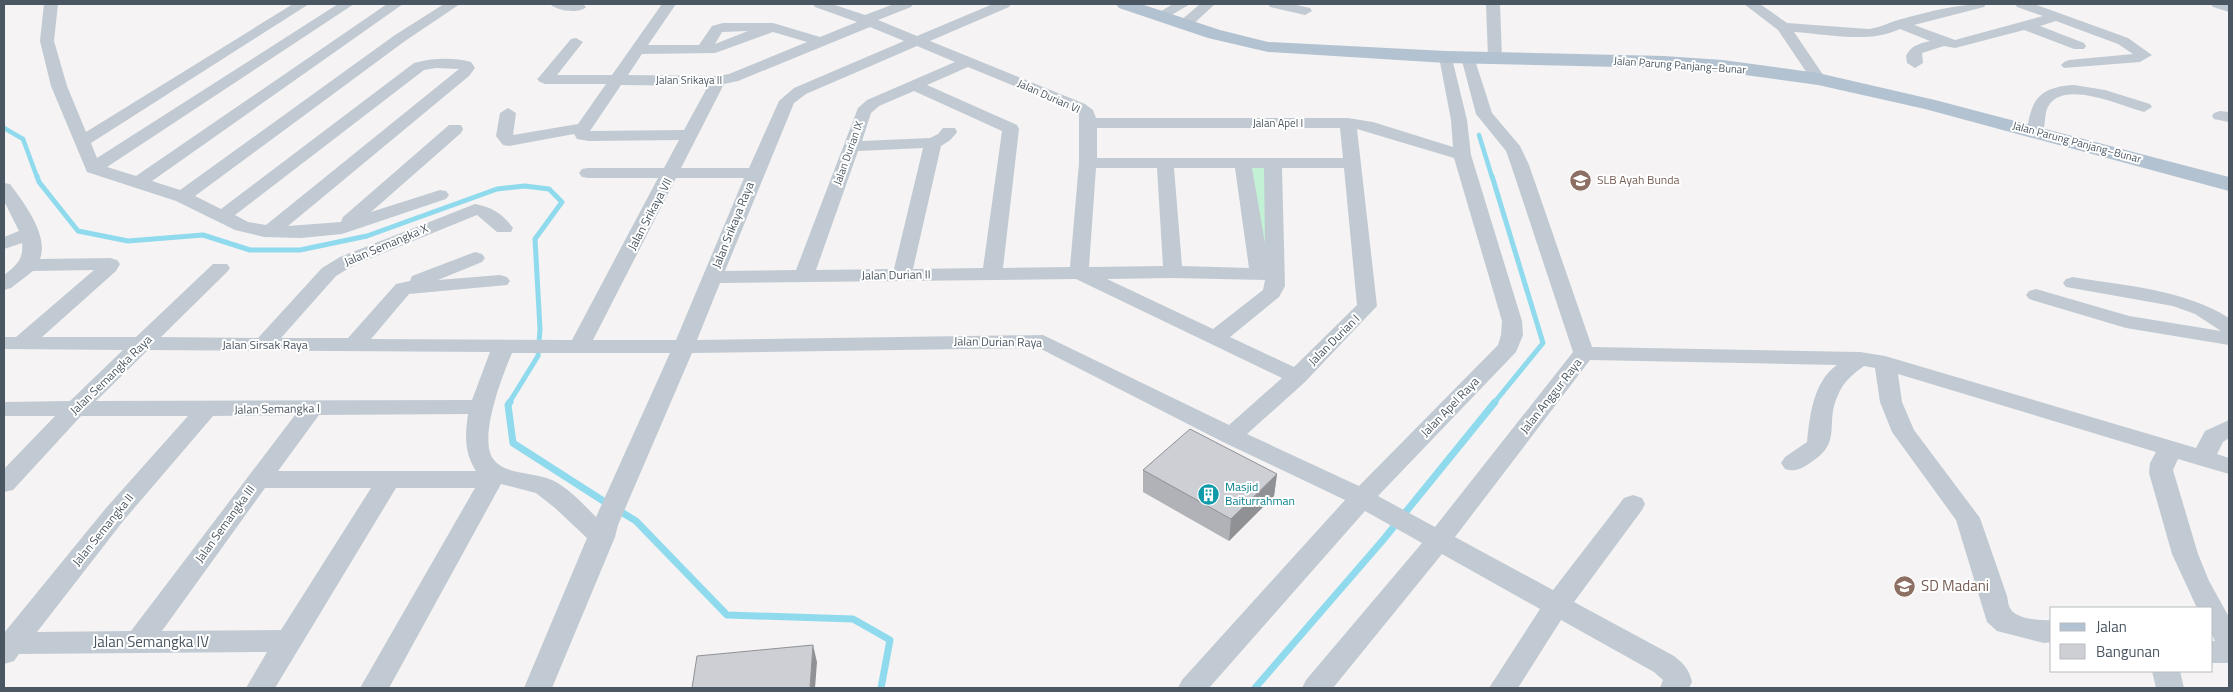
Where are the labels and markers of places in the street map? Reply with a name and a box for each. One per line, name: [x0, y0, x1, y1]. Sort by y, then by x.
school or university icon: SLB Ayah Bunda: [1569, 168, 1593, 192]
place label: SLB Ayah Bunda: [1597, 170, 1680, 189]
place label: Masjid Baiturrahman: [1225, 477, 1295, 510]
building icon: Masjid Baiturrahman: [1197, 482, 1221, 506]
school or university icon: SD Madani: [1893, 574, 1917, 598]
place label: SD Madani: [1921, 574, 1989, 597]

